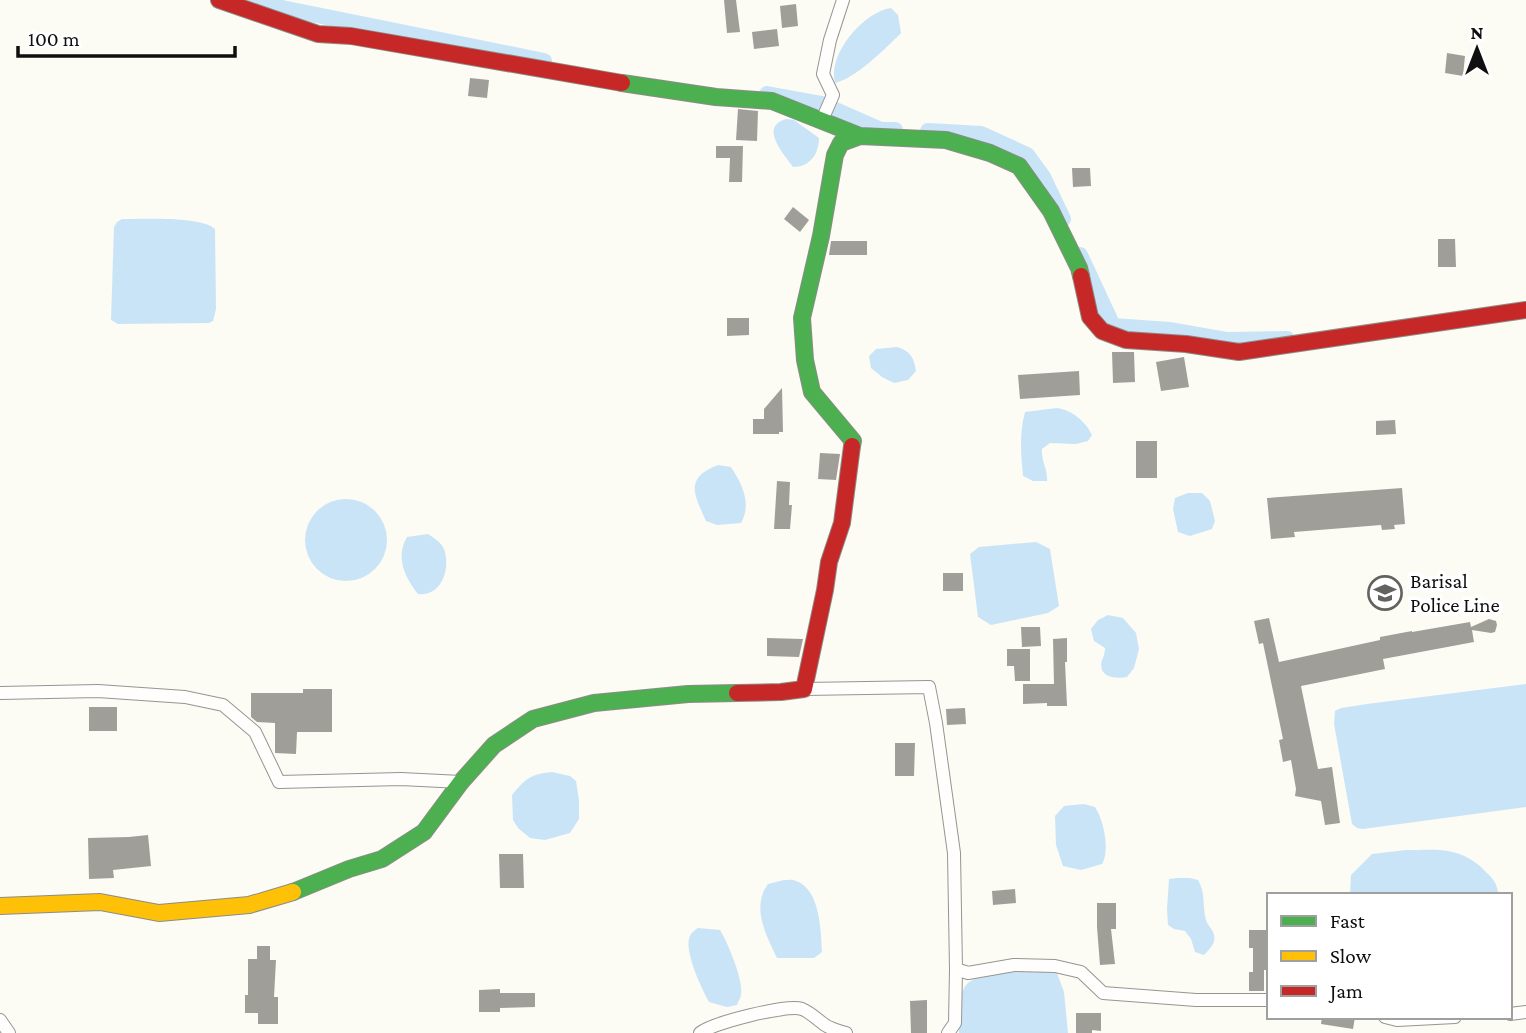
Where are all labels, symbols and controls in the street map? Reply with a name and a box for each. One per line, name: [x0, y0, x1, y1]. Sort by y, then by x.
scale bar: [18, 14, 234, 58]
north arrow: [1442, 14, 1512, 84]
text: N: [1471, 22, 1484, 43]
text: 100 m: [28, 27, 80, 51]
place label: Barisal Police Line: [1410, 569, 1500, 617]
school or university icon: Barisal Police Line: [1366, 574, 1404, 612]
legend: [1267, 893, 1512, 1019]
text: Fast: [1330, 909, 1366, 933]
text: Slow: [1330, 944, 1372, 968]
text: Jam: [1328, 979, 1363, 1003]

